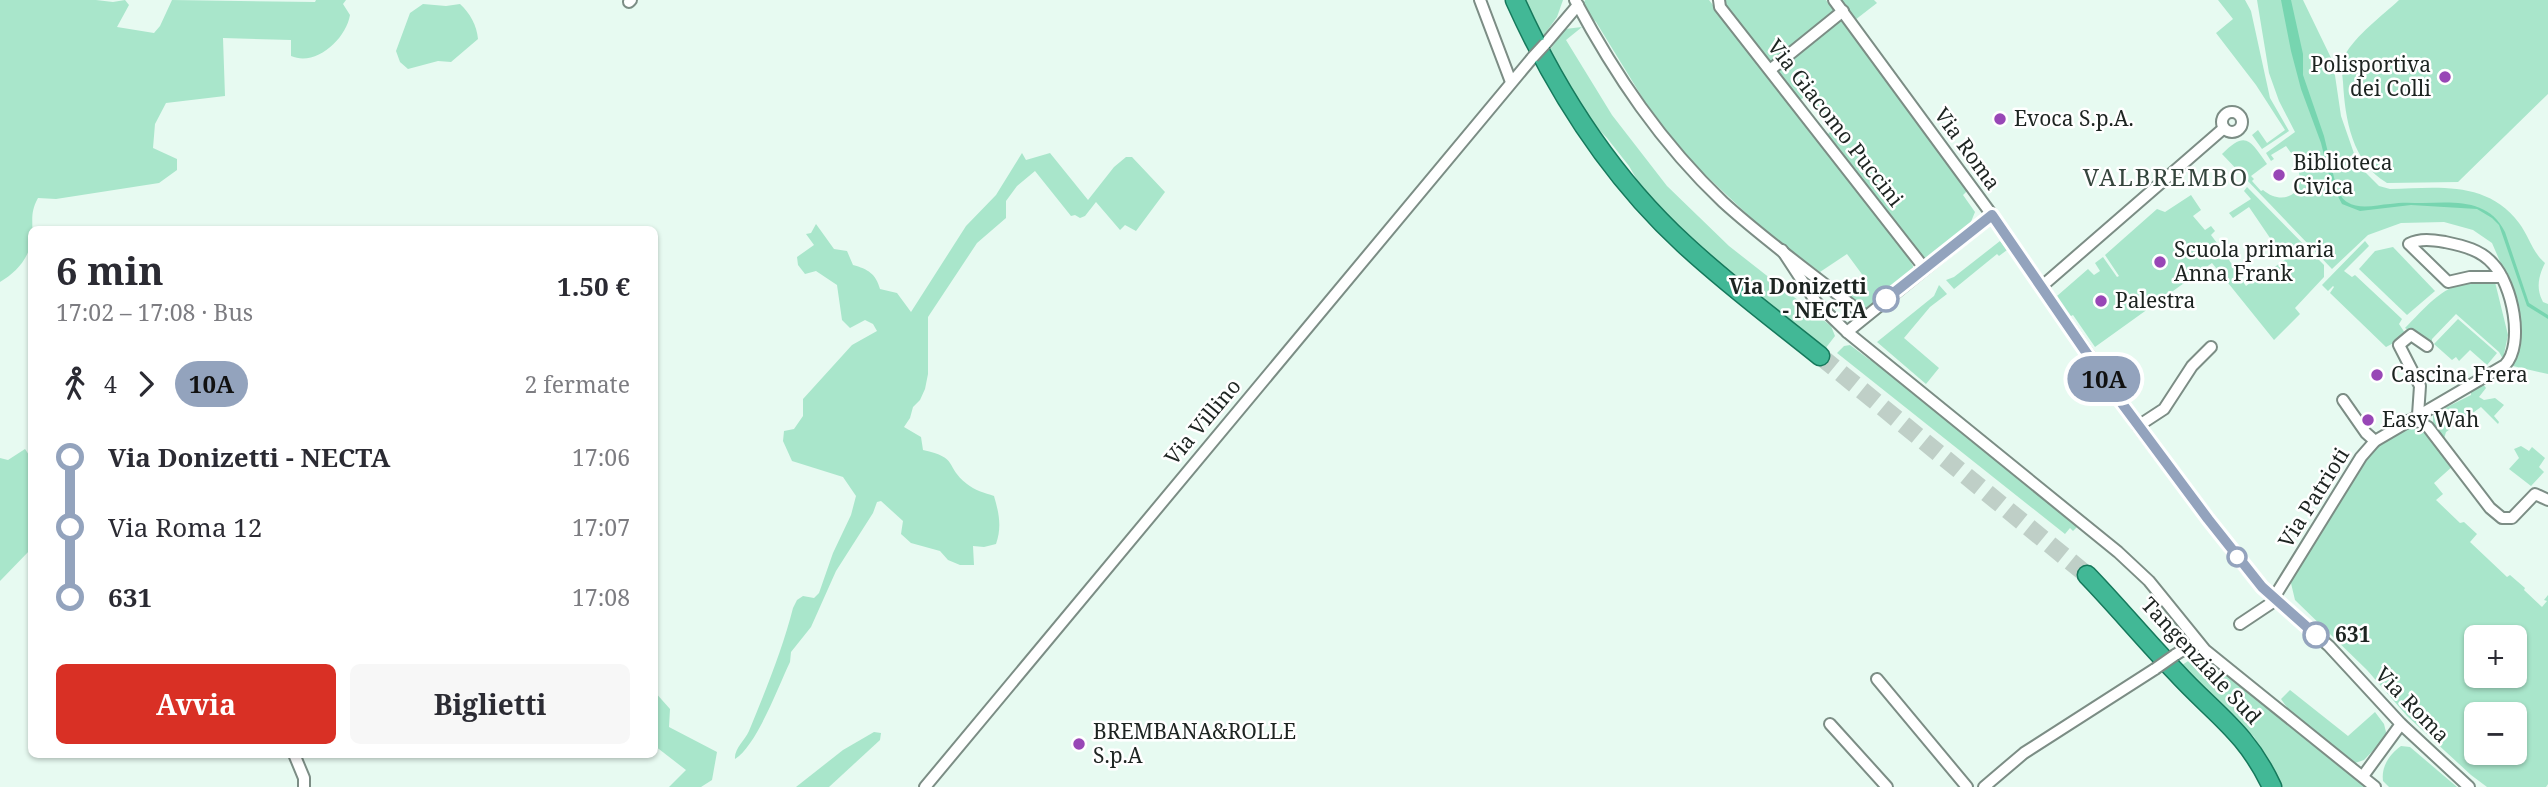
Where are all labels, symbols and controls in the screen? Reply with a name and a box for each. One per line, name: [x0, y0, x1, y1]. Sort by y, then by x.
street label: Via Giacomo Puccini: [1762, 33, 1910, 212]
place label: Polisportiva dei Colli: [2311, 50, 2431, 102]
marker: Polisportiva dei Colli: [2437, 69, 2453, 85]
street label: Via Roma: [1928, 101, 2007, 195]
place label: Evoca S.p.A.: [2014, 104, 2134, 132]
marker: Evoca S.p.A.: [1992, 111, 2008, 127]
place label: Biblioteca Civica: [2293, 148, 2392, 200]
district label: VALBREMBO: [2083, 160, 2249, 193]
marker: Biblioteca Civica: [2271, 167, 2287, 183]
place label: Scuola primaria Anna Frank: [2174, 235, 2335, 287]
text: 6 min: [56, 244, 164, 296]
marker: Scuola primaria Anna Frank: [2152, 254, 2168, 270]
text: 1.50 €: [557, 268, 630, 304]
place label: Via Donizetti - NECTA: [1729, 272, 1868, 324]
marker: Via Donizetti - NECTA: [1873, 286, 1899, 312]
place label: Palestra: [2115, 286, 2195, 314]
marker: Palestra: [2093, 293, 2109, 309]
text: 17:02 – 17:08 · Bus: [56, 296, 253, 328]
line badge: 10A: [2064, 356, 2144, 402]
place label: Cascina Frera: [2391, 360, 2528, 388]
text: 10A: [2081, 362, 2127, 395]
icon: walk: [56, 365, 94, 403]
icon: forward: [127, 365, 165, 403]
text: 10A: [189, 367, 234, 400]
marker: Cascina Frera: [2369, 367, 2385, 383]
text: 4: [104, 368, 117, 400]
text: 2 fermate: [524, 368, 630, 400]
street label: Via Villino: [1158, 372, 1247, 470]
place label: Easy Wah: [2382, 405, 2479, 433]
marker: Easy Wah: [2360, 412, 2376, 428]
text: Via Donizetti - NECTA: [108, 439, 390, 475]
text: 17:06: [572, 441, 630, 473]
street label: Via Patrioti: [2271, 442, 2355, 553]
text: Via Roma 12: [108, 509, 262, 545]
text: 17:07: [572, 511, 630, 543]
unlabelled marker: [2227, 547, 2247, 567]
text: 631: [108, 579, 152, 615]
text: 17:08: [572, 581, 630, 613]
street label: Tangenziale Sud: [2136, 591, 2268, 730]
place label: 631: [2335, 620, 2371, 648]
marker: 631: [2303, 622, 2329, 648]
map controls: [2464, 625, 2527, 765]
button: +: [2464, 625, 2527, 688]
street label: Via Roma: [2369, 660, 2456, 748]
button: Avvia: [56, 664, 336, 744]
button: Biglietti: [350, 664, 630, 744]
button: −: [2464, 702, 2527, 765]
place label: BREMBANA&ROLLE S.p.A: [1093, 717, 1296, 769]
marker: BREMBANA&ROLLE S.p.A: [1071, 736, 1087, 752]

